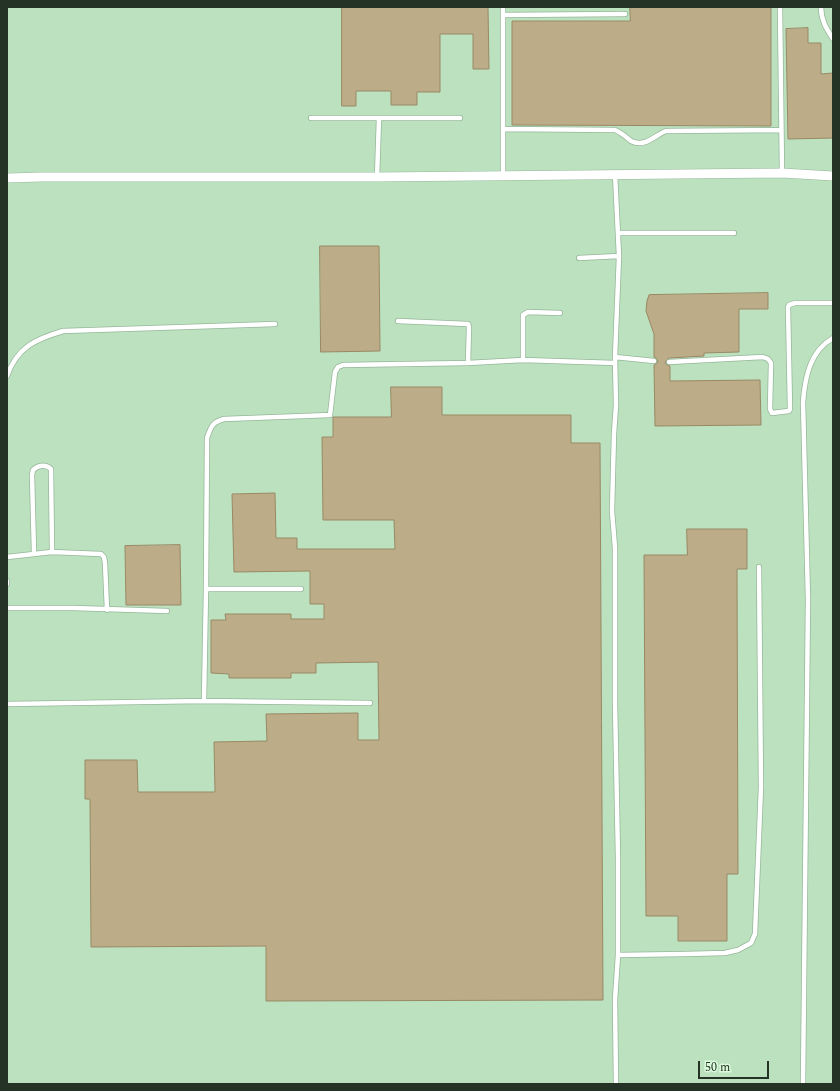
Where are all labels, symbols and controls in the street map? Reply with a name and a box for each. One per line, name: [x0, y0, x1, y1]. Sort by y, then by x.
scale bar: [700, 1053, 771, 1079]
text: 50 m: [705, 1058, 730, 1077]

